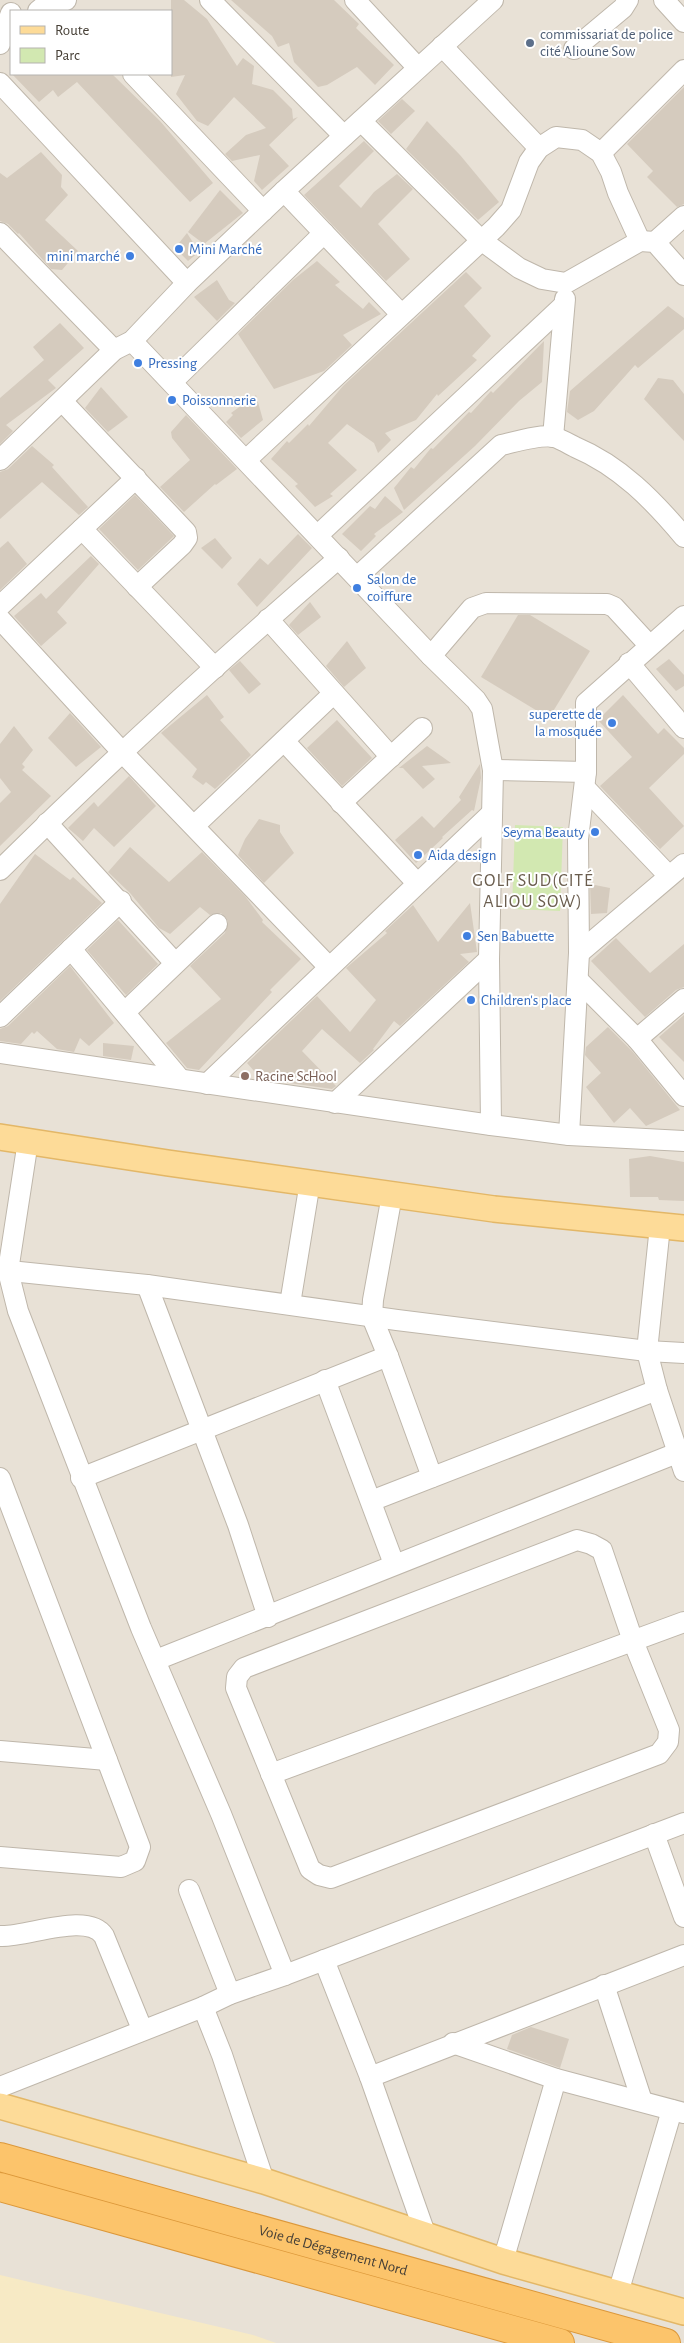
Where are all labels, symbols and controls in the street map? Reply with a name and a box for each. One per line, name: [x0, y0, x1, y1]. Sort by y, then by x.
legend: [10, 10, 172, 75]
text: Route: [55, 23, 89, 38]
place label: commissariat de police cité Alioune Sow: [540, 27, 673, 59]
marker: commissariat de police cité Alioune Sow: [524, 37, 536, 49]
text: Parc: [55, 48, 80, 63]
place label: Mini Marché: [189, 242, 262, 257]
marker: Mini Marché: [173, 243, 185, 255]
place label: mini marché: [46, 249, 120, 264]
marker: mini marché: [124, 250, 136, 262]
place label: Pressing: [148, 356, 198, 371]
marker: Pressing: [132, 357, 144, 369]
place label: Poissonnerie: [182, 393, 256, 408]
marker: Poissonnerie: [166, 394, 178, 406]
place label: Salon de coiffure: [367, 572, 417, 604]
marker: Salon de coiffure: [351, 582, 363, 594]
place label: superette de la mosquée: [529, 707, 602, 739]
marker: superette de la mosquée: [606, 717, 618, 729]
place label: Seyma Beauty: [503, 825, 586, 840]
marker: Seyma Beauty: [589, 826, 601, 838]
place label: Aida design: [428, 848, 496, 863]
marker: Aida design: [412, 849, 424, 861]
district label: GOLF SUD(CITÉ ALIOU SOW): [472, 869, 594, 911]
place label: Sen Babuette: [477, 929, 555, 944]
marker: Sen Babuette: [461, 930, 473, 942]
place label: Children's place: [481, 993, 572, 1008]
marker: Children's place: [465, 994, 477, 1006]
place label: Racine ScHool: [255, 1069, 337, 1084]
marker: Racine ScHool: [239, 1070, 251, 1082]
street label: Voie de Dégagement Nord: [257, 2223, 409, 2279]

